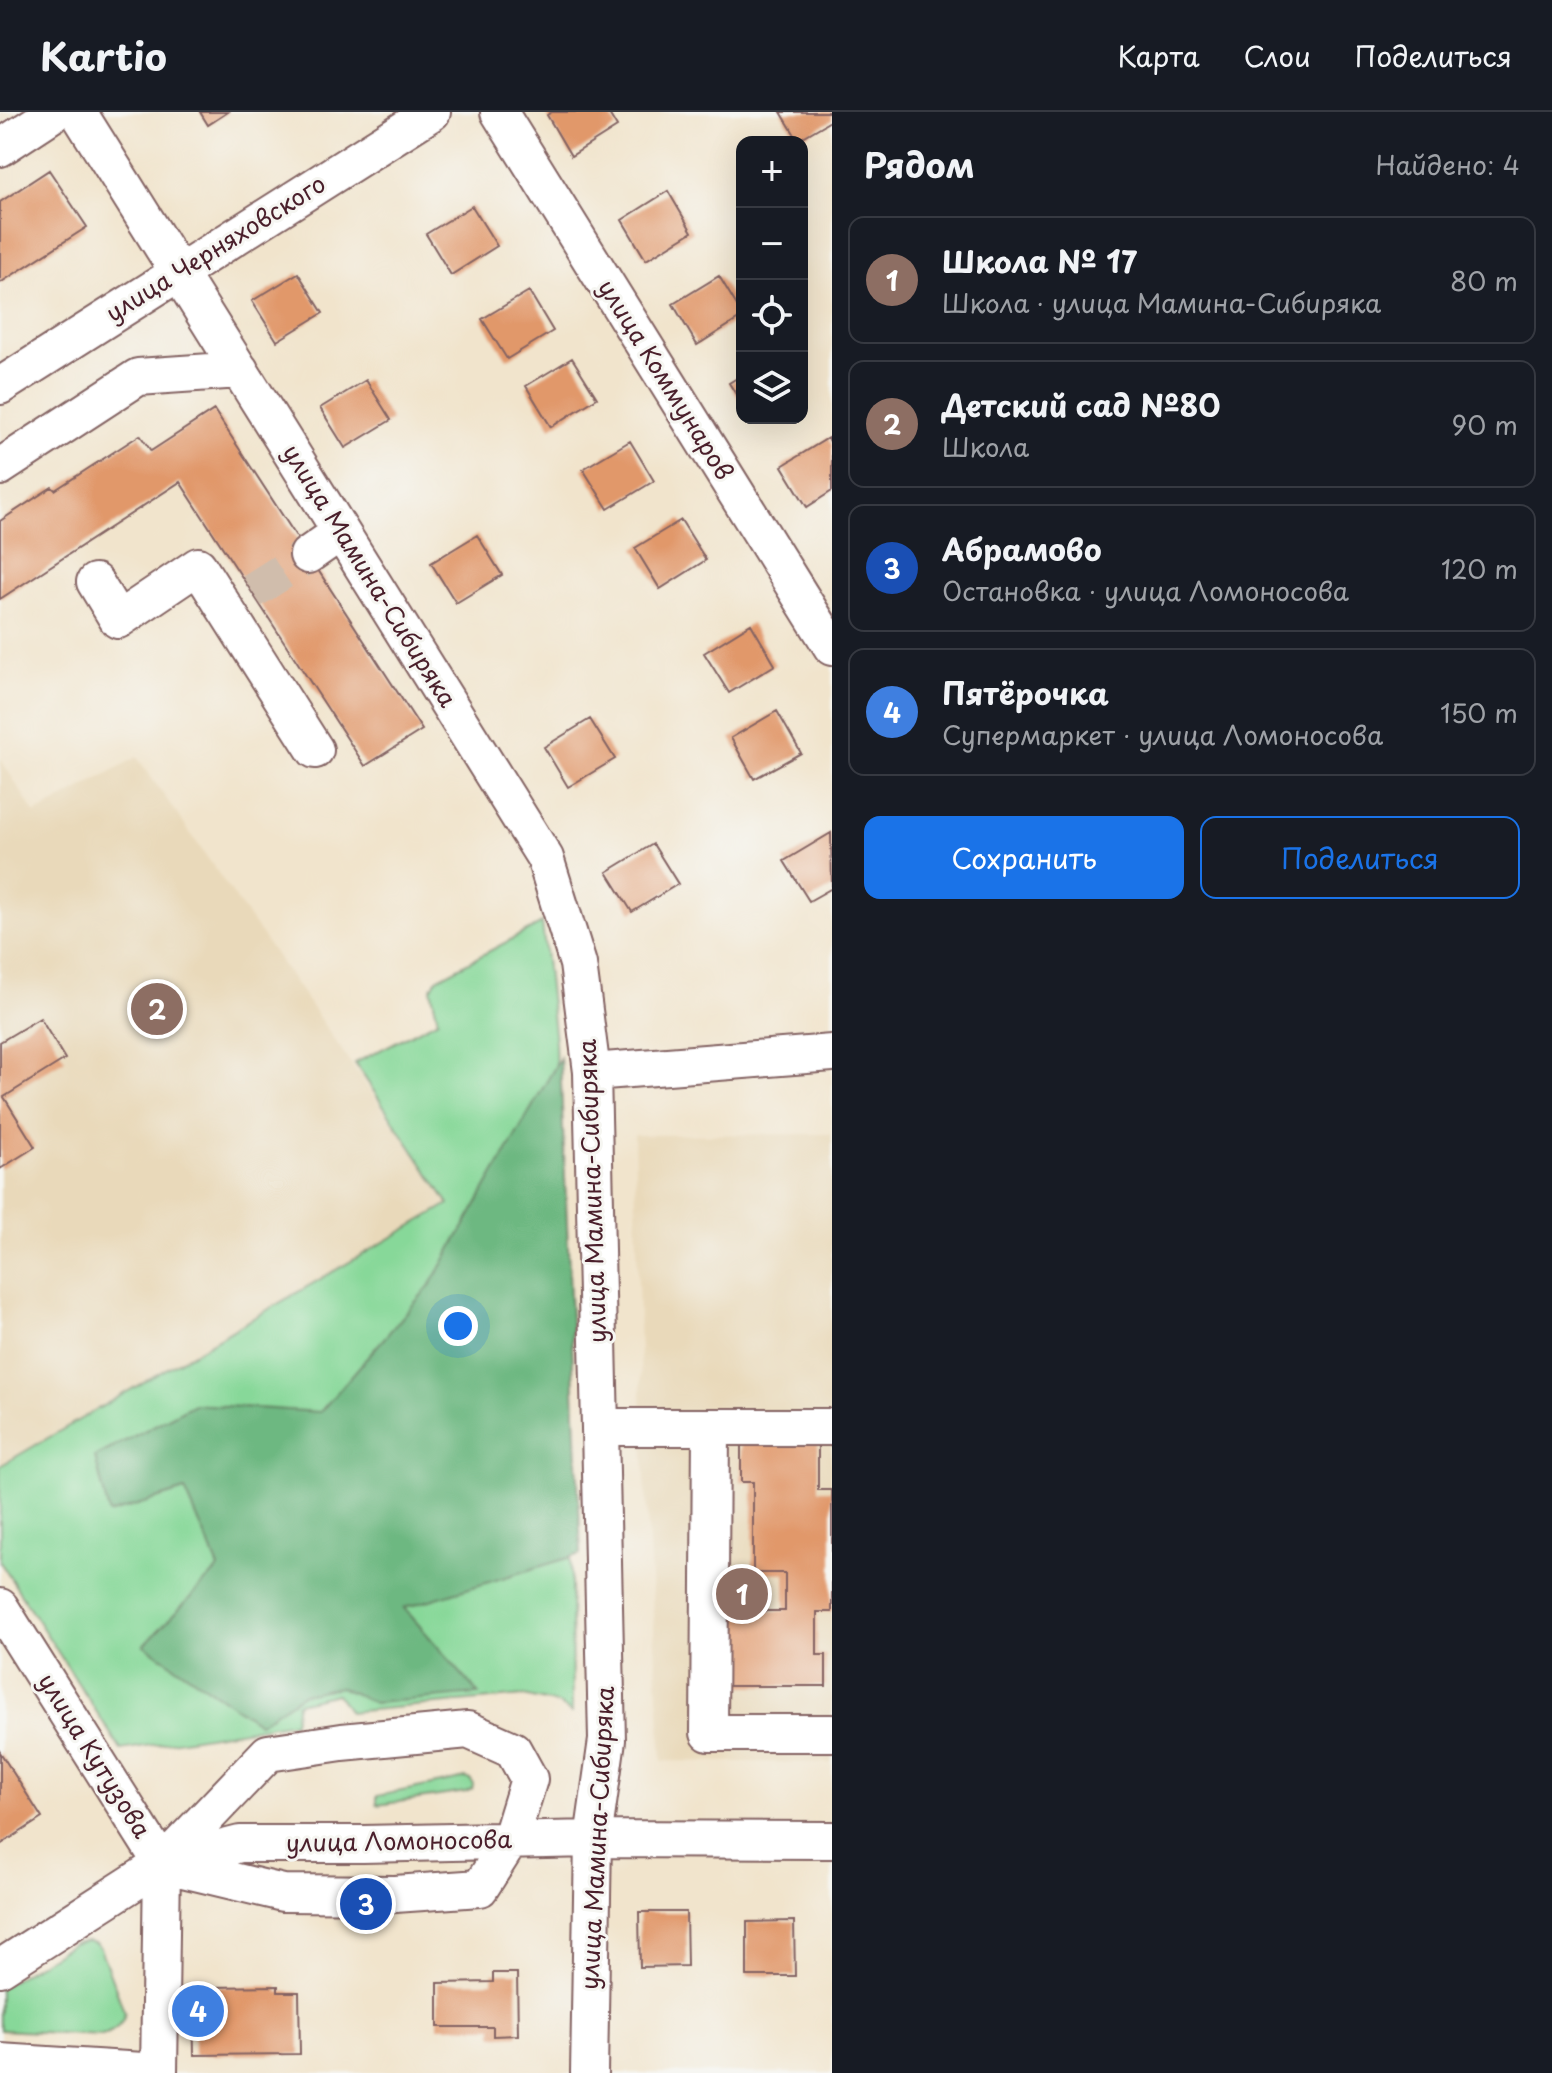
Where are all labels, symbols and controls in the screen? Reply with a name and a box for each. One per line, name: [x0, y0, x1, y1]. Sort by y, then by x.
text: Kartio: [40, 27, 167, 84]
text: Карта: [1117, 34, 1200, 77]
text: Слои: [1244, 34, 1311, 77]
text: Поделиться: [1355, 34, 1512, 77]
map controls: [736, 136, 808, 424]
button: +: [736, 136, 808, 208]
text: Рядом: [864, 138, 975, 190]
text: Найдено: 4: [1375, 145, 1520, 184]
street label: улица Черняховского: [98, 165, 332, 330]
button: −: [736, 208, 808, 280]
text: Школа № 17: [942, 238, 1137, 283]
text: 1: [886, 261, 898, 300]
text: 80 m: [1450, 261, 1518, 300]
street label: улица Коммунаров: [590, 272, 743, 486]
button: locate: [736, 280, 808, 352]
text: Школа · улица Мамина-Сибиряка: [942, 283, 1381, 322]
button: layers: [736, 352, 808, 424]
text: Детский сад №80: [942, 382, 1221, 427]
text: 2: [883, 405, 901, 444]
text: 90 m: [1451, 405, 1518, 444]
text: Школа: [942, 427, 1029, 466]
street label: улица Мамина-Сибиряка: [275, 436, 467, 714]
text: Абрамово: [942, 526, 1102, 571]
text: 3: [883, 549, 901, 588]
text: 120 m: [1441, 549, 1518, 588]
text: Остановка · улица Ломоносова: [942, 571, 1349, 610]
text: Пятёрочка: [942, 670, 1109, 715]
text: 4: [883, 693, 901, 732]
text: 150 m: [1440, 693, 1518, 732]
text: Супермаркет · улица Ломоносова: [942, 715, 1383, 754]
button: Сохранить: [864, 816, 1184, 899]
button: Поделиться: [1200, 816, 1520, 899]
pin: 2: [131, 979, 183, 1039]
street label: улица Мамина-Сибиряка: [568, 1038, 614, 1344]
your location: [438, 1306, 478, 1346]
pin: 1: [716, 1564, 768, 1624]
street label: улица Кутузова: [30, 1665, 161, 1844]
street label: улица Мамина-Сибиряка: [570, 1685, 622, 1991]
street label: улица Ломоносова: [286, 1820, 512, 1860]
pin: 3: [340, 1874, 392, 1934]
pin: 4: [172, 1981, 224, 2041]

